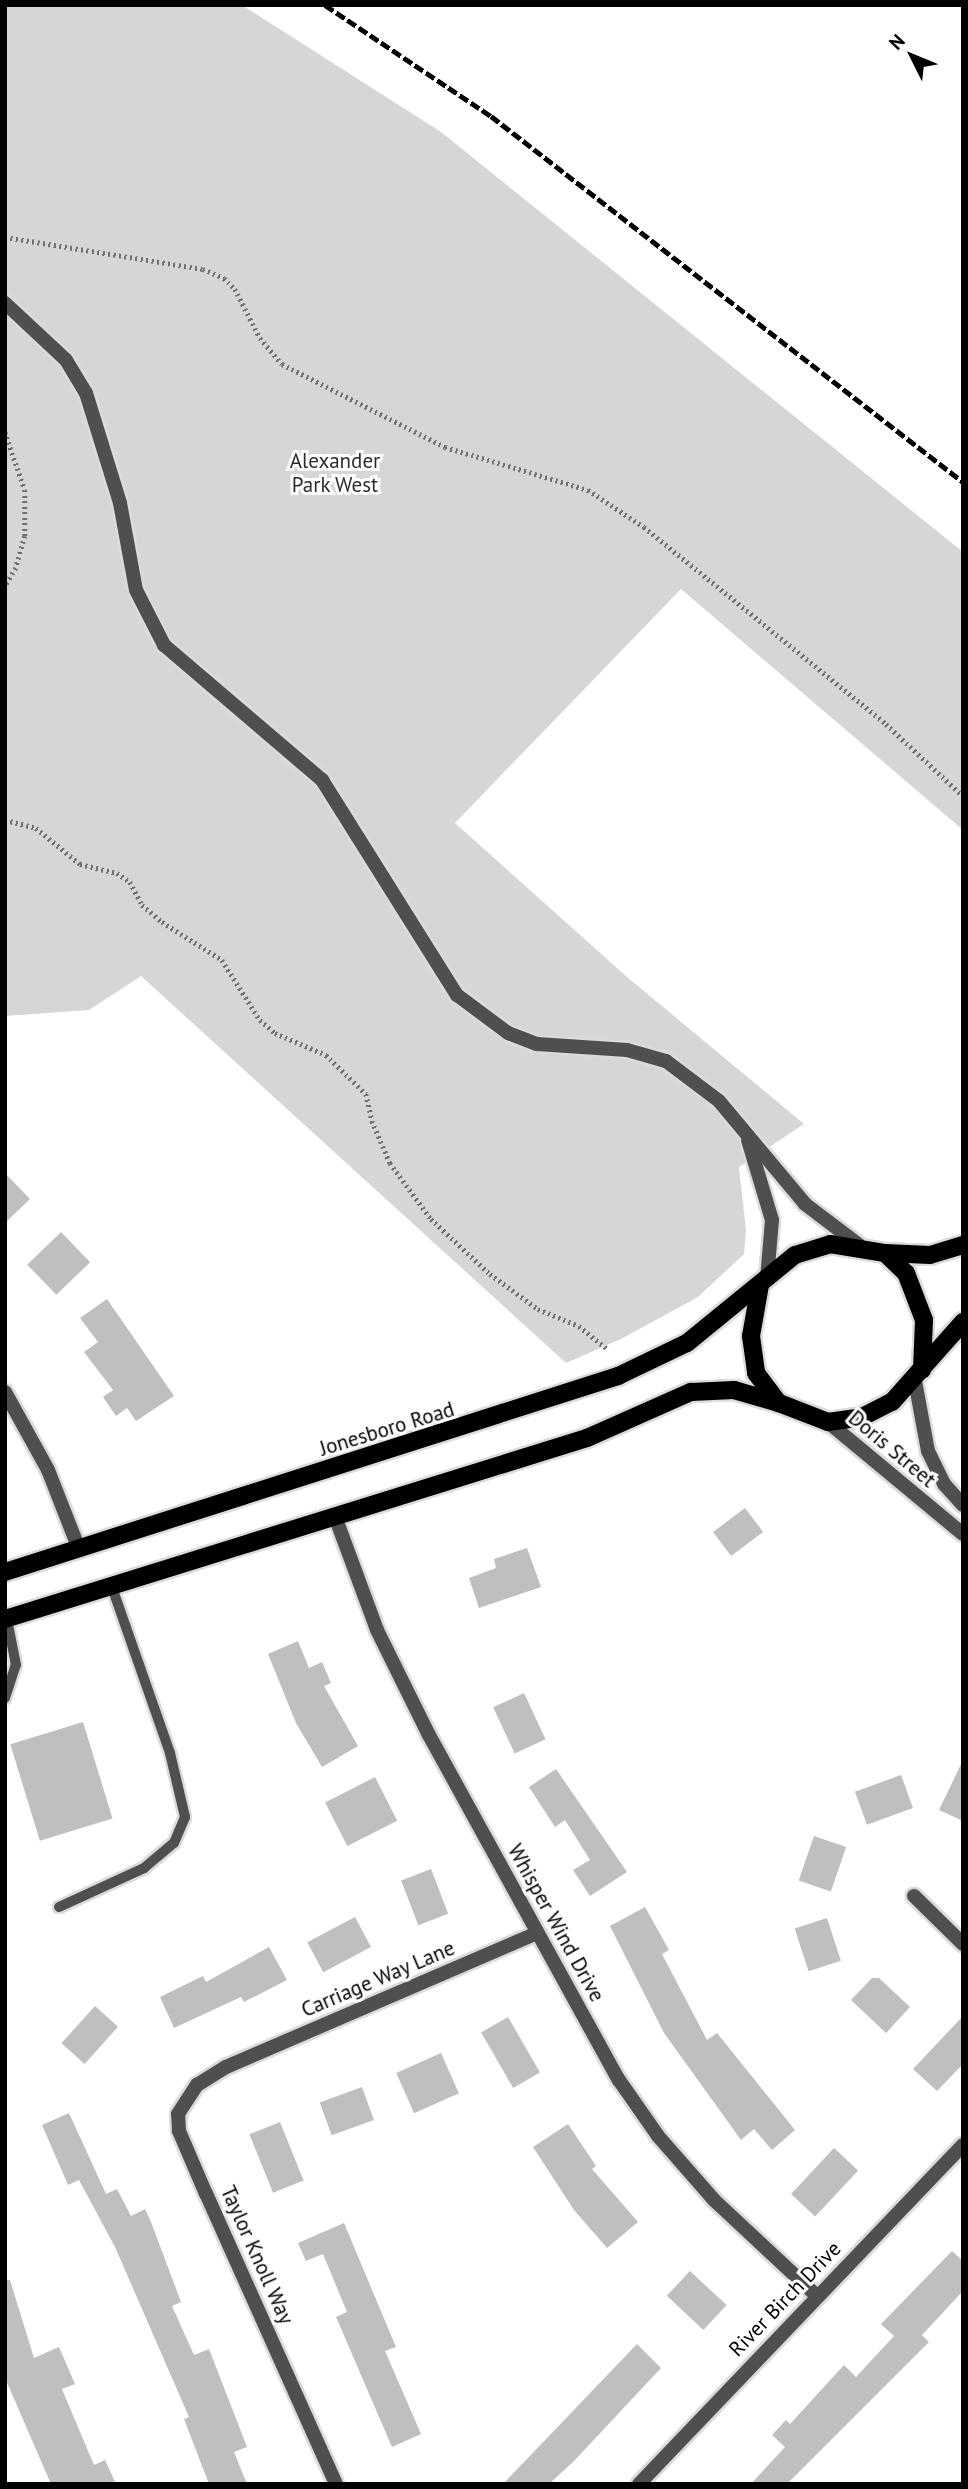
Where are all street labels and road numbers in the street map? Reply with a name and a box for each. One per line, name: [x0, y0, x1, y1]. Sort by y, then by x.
street label: Jonesboro Road: [317, 1397, 457, 1461]
street label: Doris Street: [843, 1405, 941, 1493]
street label: Whisper Wind Drive: [502, 1840, 610, 2006]
street label: Carriage Way Lane: [297, 1935, 459, 2023]
street label: Taylor Knoll Way: [215, 2182, 299, 2328]
street label: River Birch Drive: [724, 2236, 846, 2362]

